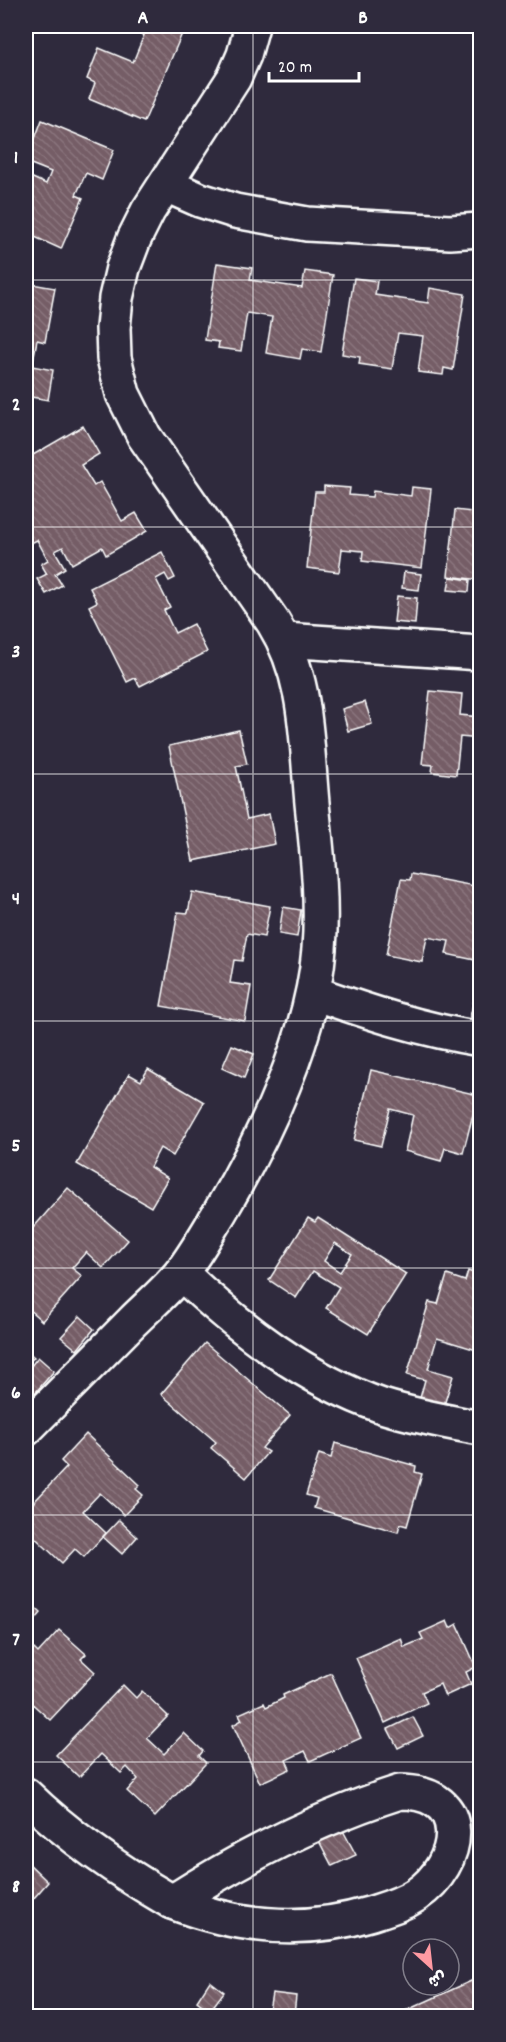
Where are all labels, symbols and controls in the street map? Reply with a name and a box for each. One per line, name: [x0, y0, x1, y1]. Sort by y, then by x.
text: A: [138, 5, 149, 33]
text: B: [358, 5, 368, 33]
scale bar: [269, 45, 359, 83]
text: 20 m: [278, 56, 312, 81]
text: 1: [14, 145, 18, 173]
text: 2: [12, 392, 20, 420]
text: 3: [12, 639, 20, 667]
text: 4: [12, 886, 20, 914]
text: 5: [11, 1133, 21, 1161]
text: 6: [11, 1380, 21, 1408]
text: 7: [12, 1627, 20, 1655]
text: 8: [12, 1874, 20, 1902]
north arrow: [401, 1937, 461, 1997]
text: ش: [424, 1964, 450, 1992]

